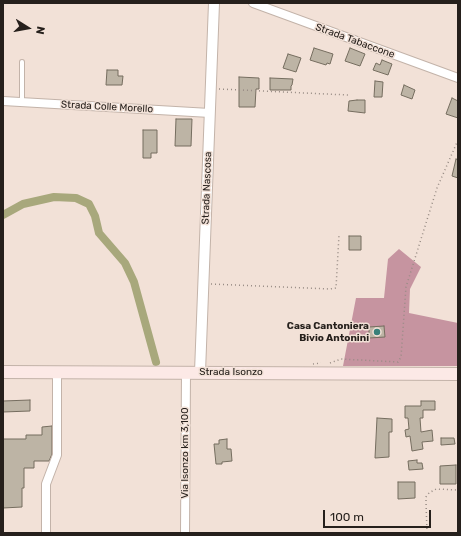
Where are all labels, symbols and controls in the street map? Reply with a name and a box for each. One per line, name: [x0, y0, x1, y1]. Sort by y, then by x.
north arrow: [8, 8, 48, 48]
street label: Strada Tabaccone: [314, 21, 396, 61]
text: N: [33, 25, 47, 36]
street label: Strada Colle Morello: [61, 99, 153, 115]
street label: Strada Nascosa: [200, 151, 214, 225]
place label: Casa Cantoniera Bivio Antonini: [287, 320, 369, 344]
marker: Casa Cantoniera Bivio Antonini: [372, 327, 382, 337]
street label: Strada Isonzo: [199, 366, 263, 378]
street label: Via Isonzo km 3,100: [179, 407, 191, 499]
scale bar: [325, 502, 433, 528]
text: 100 m: [330, 510, 364, 524]

